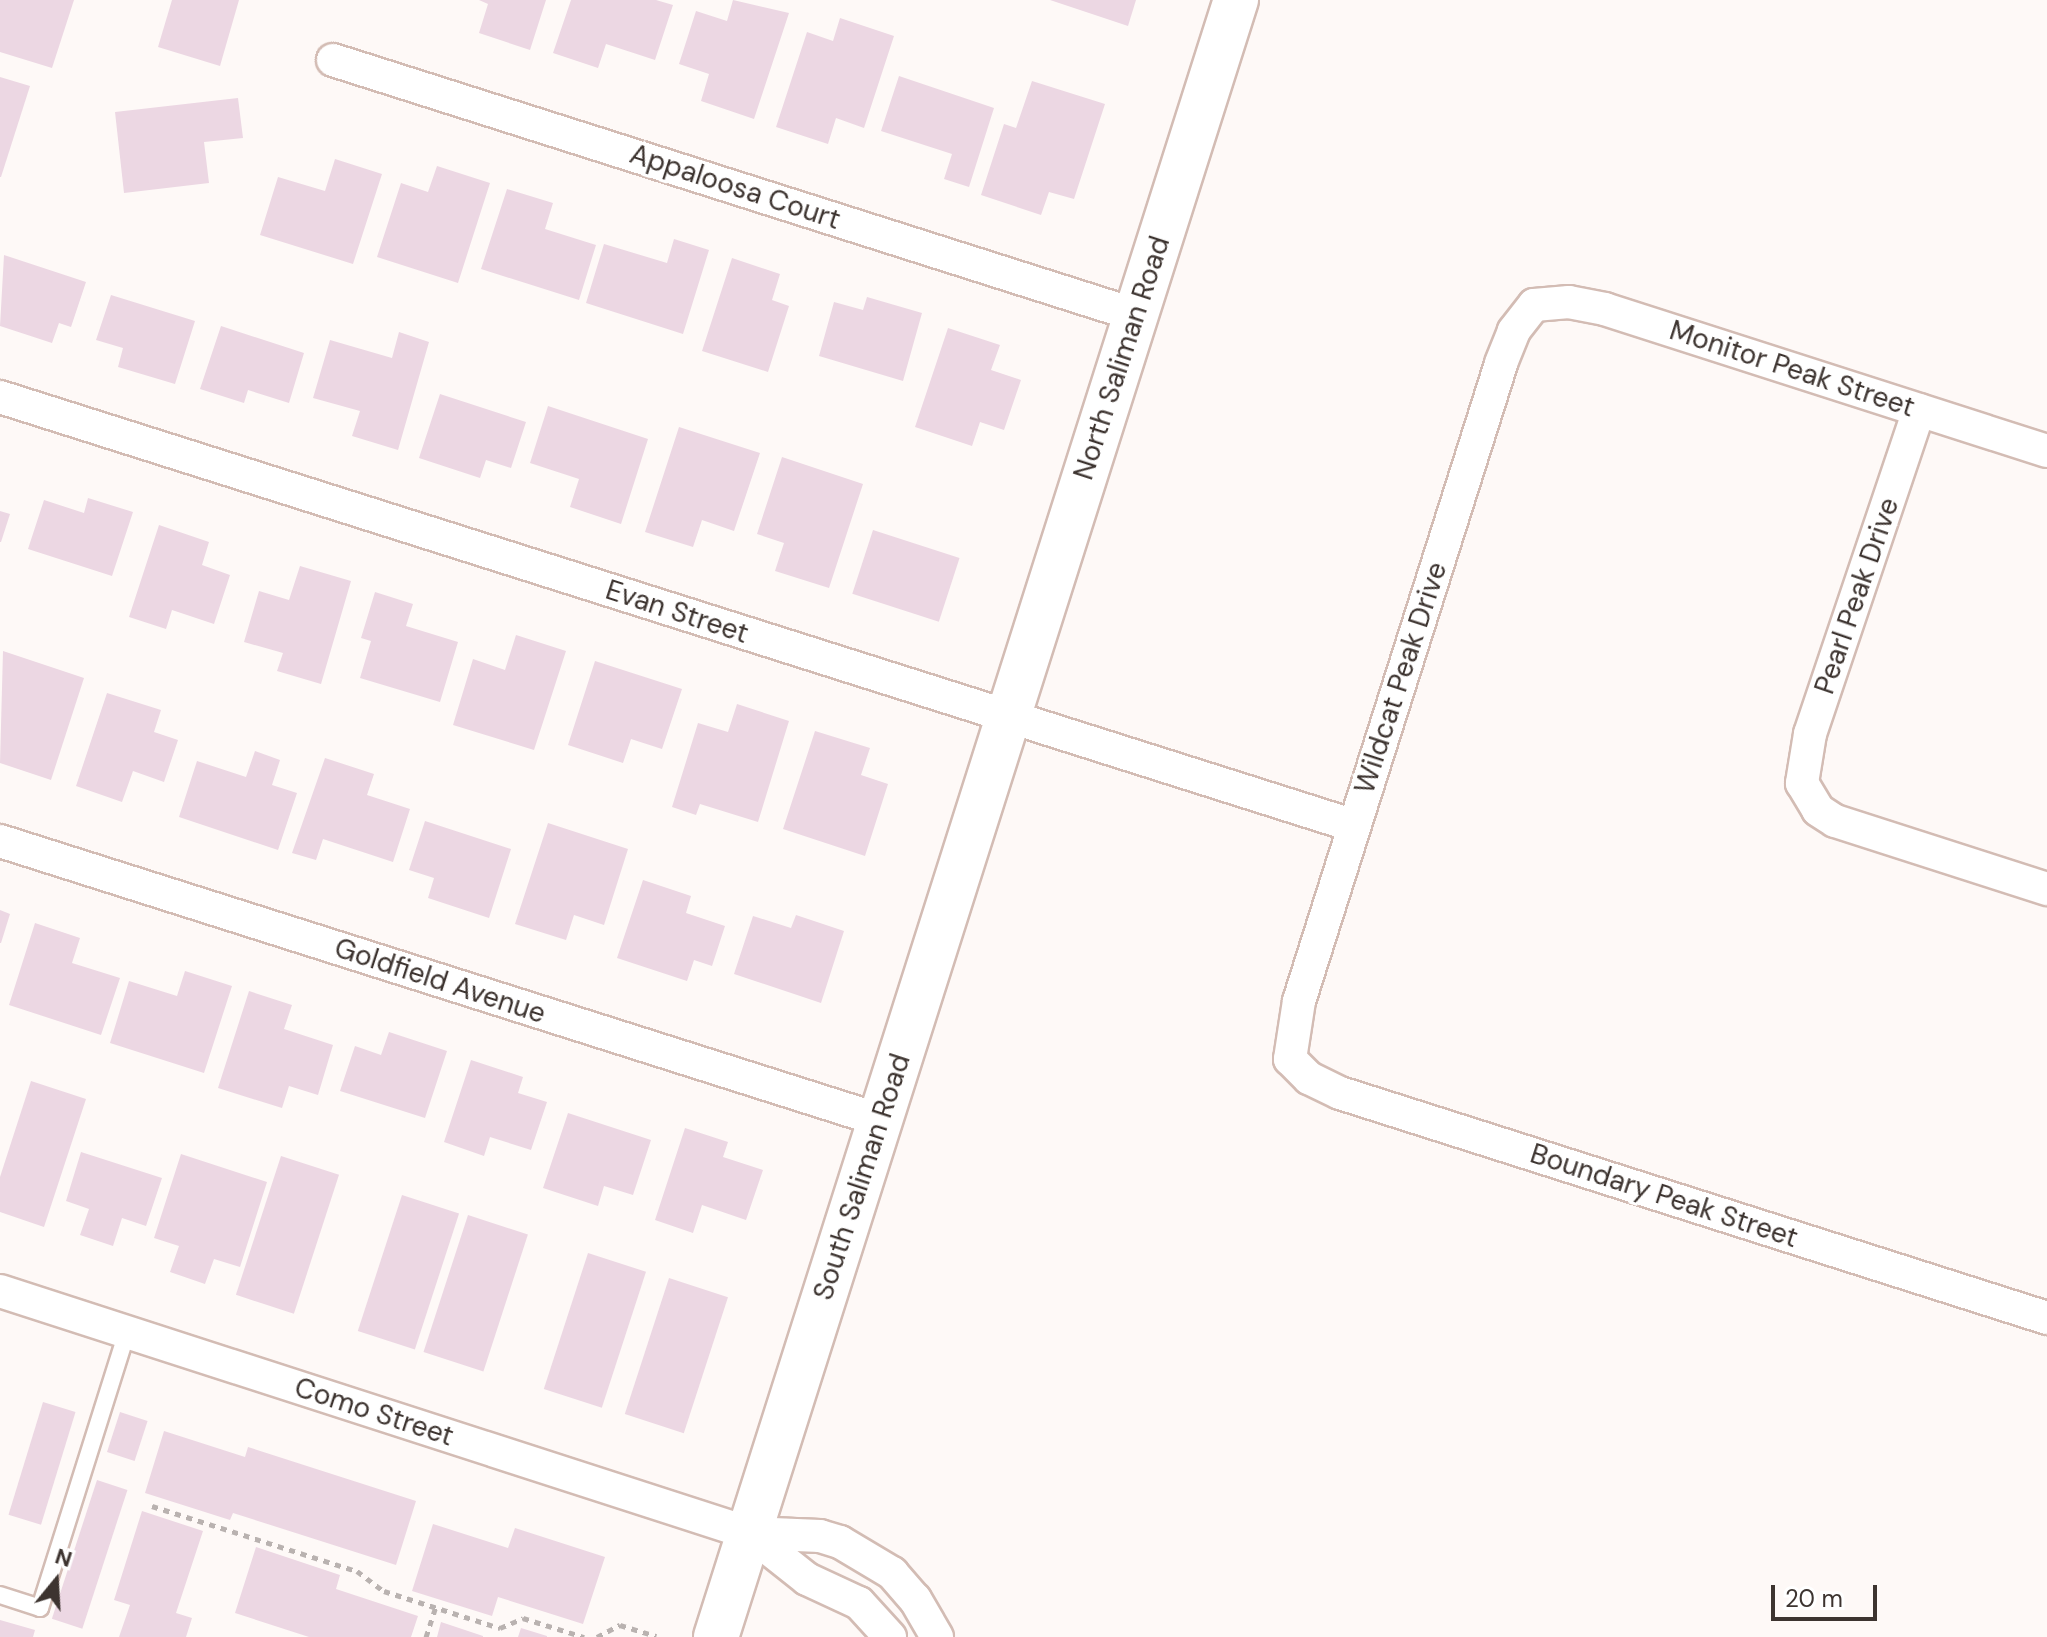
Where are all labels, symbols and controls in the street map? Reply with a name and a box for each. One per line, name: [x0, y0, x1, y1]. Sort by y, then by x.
street label: Appaloosa Court: [626, 137, 844, 237]
street label: North Saliman Road: [1067, 232, 1177, 484]
street label: Monitor Peak Street: [1665, 314, 1919, 424]
street label: Pearl Peak Drive: [1808, 494, 1906, 698]
street label: Wildcat Peak Drive: [1348, 558, 1454, 798]
street label: Evan Street: [601, 573, 753, 651]
street label: Goldfield Avenue: [330, 931, 550, 1031]
street label: South Saliman Road: [806, 1050, 918, 1304]
street label: Boundary Peak Street: [1526, 1137, 1802, 1255]
street label: Como Street: [290, 1371, 458, 1453]
north arrow: [16, 1541, 96, 1621]
text: N: [51, 1541, 76, 1574]
scale bar: [1775, 1569, 1881, 1619]
text: 20 m: [1785, 1583, 1843, 1614]

